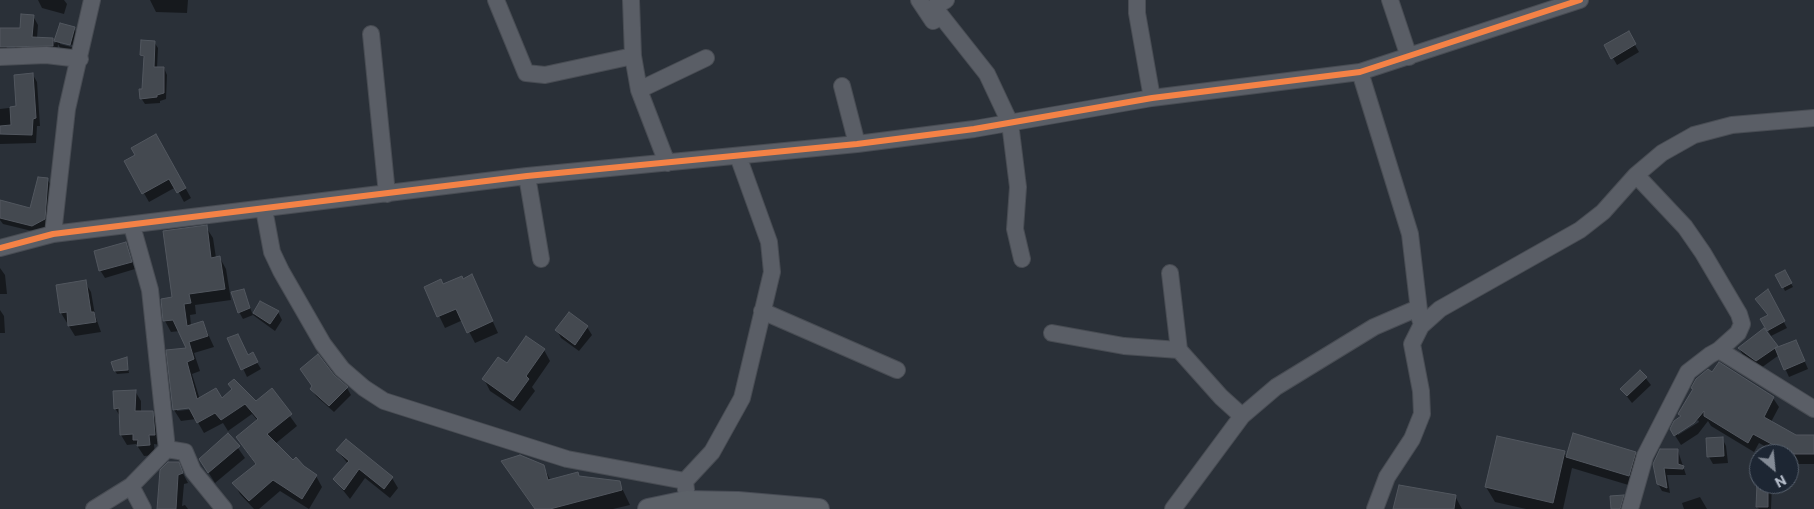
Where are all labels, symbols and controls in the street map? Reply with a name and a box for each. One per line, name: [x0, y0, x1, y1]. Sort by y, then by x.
north arrow: [1749, 444, 1799, 494]
text: N: [1772, 472, 1789, 492]

